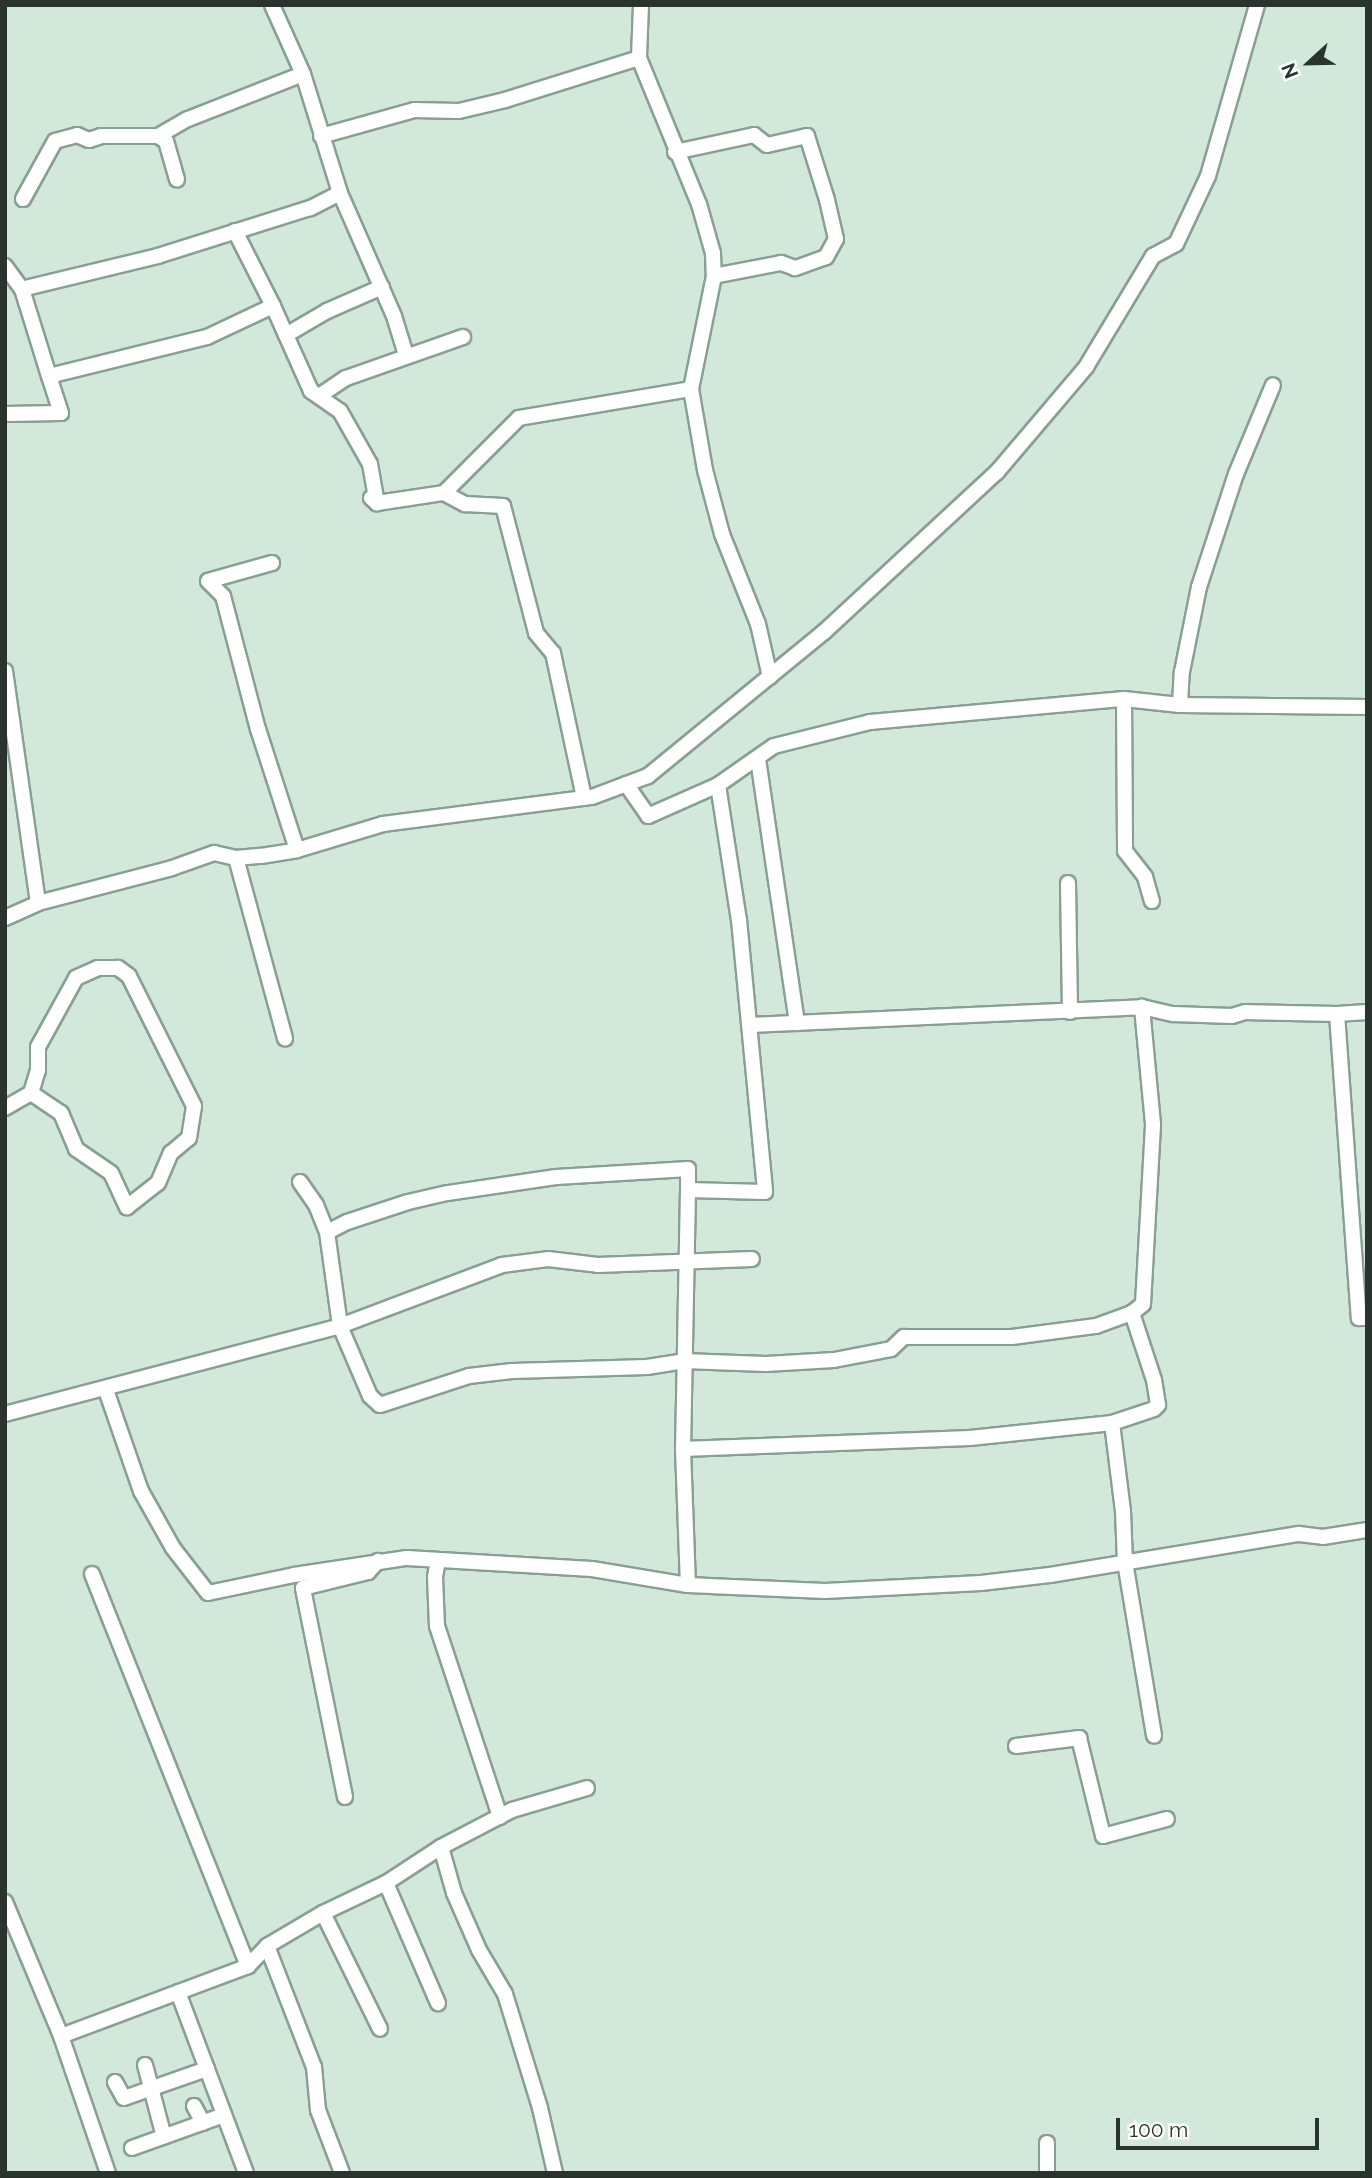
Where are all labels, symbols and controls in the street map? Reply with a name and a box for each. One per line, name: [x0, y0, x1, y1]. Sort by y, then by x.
north arrow: [1274, 28, 1344, 98]
text: N: [1277, 60, 1302, 82]
scale bar: [1120, 2104, 1323, 2148]
text: 100 m: [1129, 2117, 1188, 2142]

